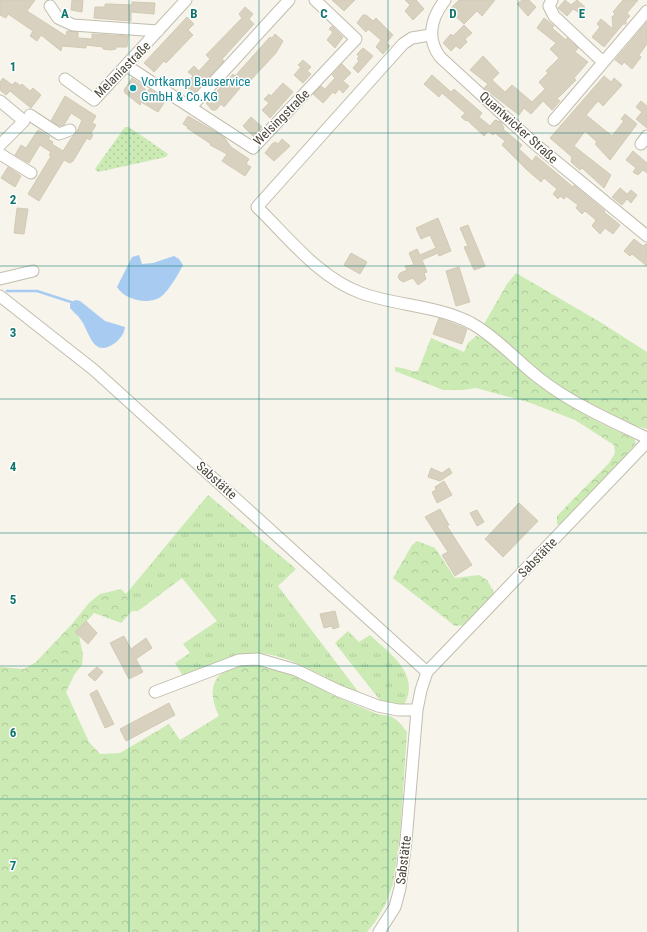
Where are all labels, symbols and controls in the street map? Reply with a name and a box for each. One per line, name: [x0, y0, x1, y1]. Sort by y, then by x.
text: A: [61, 6, 69, 21]
text: B: [190, 6, 198, 21]
text: C: [320, 6, 328, 21]
text: D: [449, 6, 457, 21]
text: E: [579, 6, 586, 21]
street label: Melaniastraße: [91, 38, 154, 101]
text: 1: [10, 59, 16, 74]
place label: Vortkamp Bauservice GmbH & Co.KG: [141, 74, 250, 104]
marker: Vortkamp Bauservice GmbH & Co.KG: [128, 83, 138, 93]
street label: Welsingstraße: [250, 86, 312, 148]
street label: Quantwicker Straße: [476, 88, 561, 166]
text: 2: [10, 192, 17, 207]
text: 3: [10, 325, 16, 340]
street label: Sabstätte: [193, 458, 240, 502]
text: 4: [10, 459, 17, 474]
street label: Sabstätte: [515, 534, 560, 580]
text: 5: [10, 592, 17, 607]
text: 6: [10, 725, 17, 740]
street label: Sabstätte: [393, 835, 414, 885]
text: 7: [10, 858, 17, 873]

